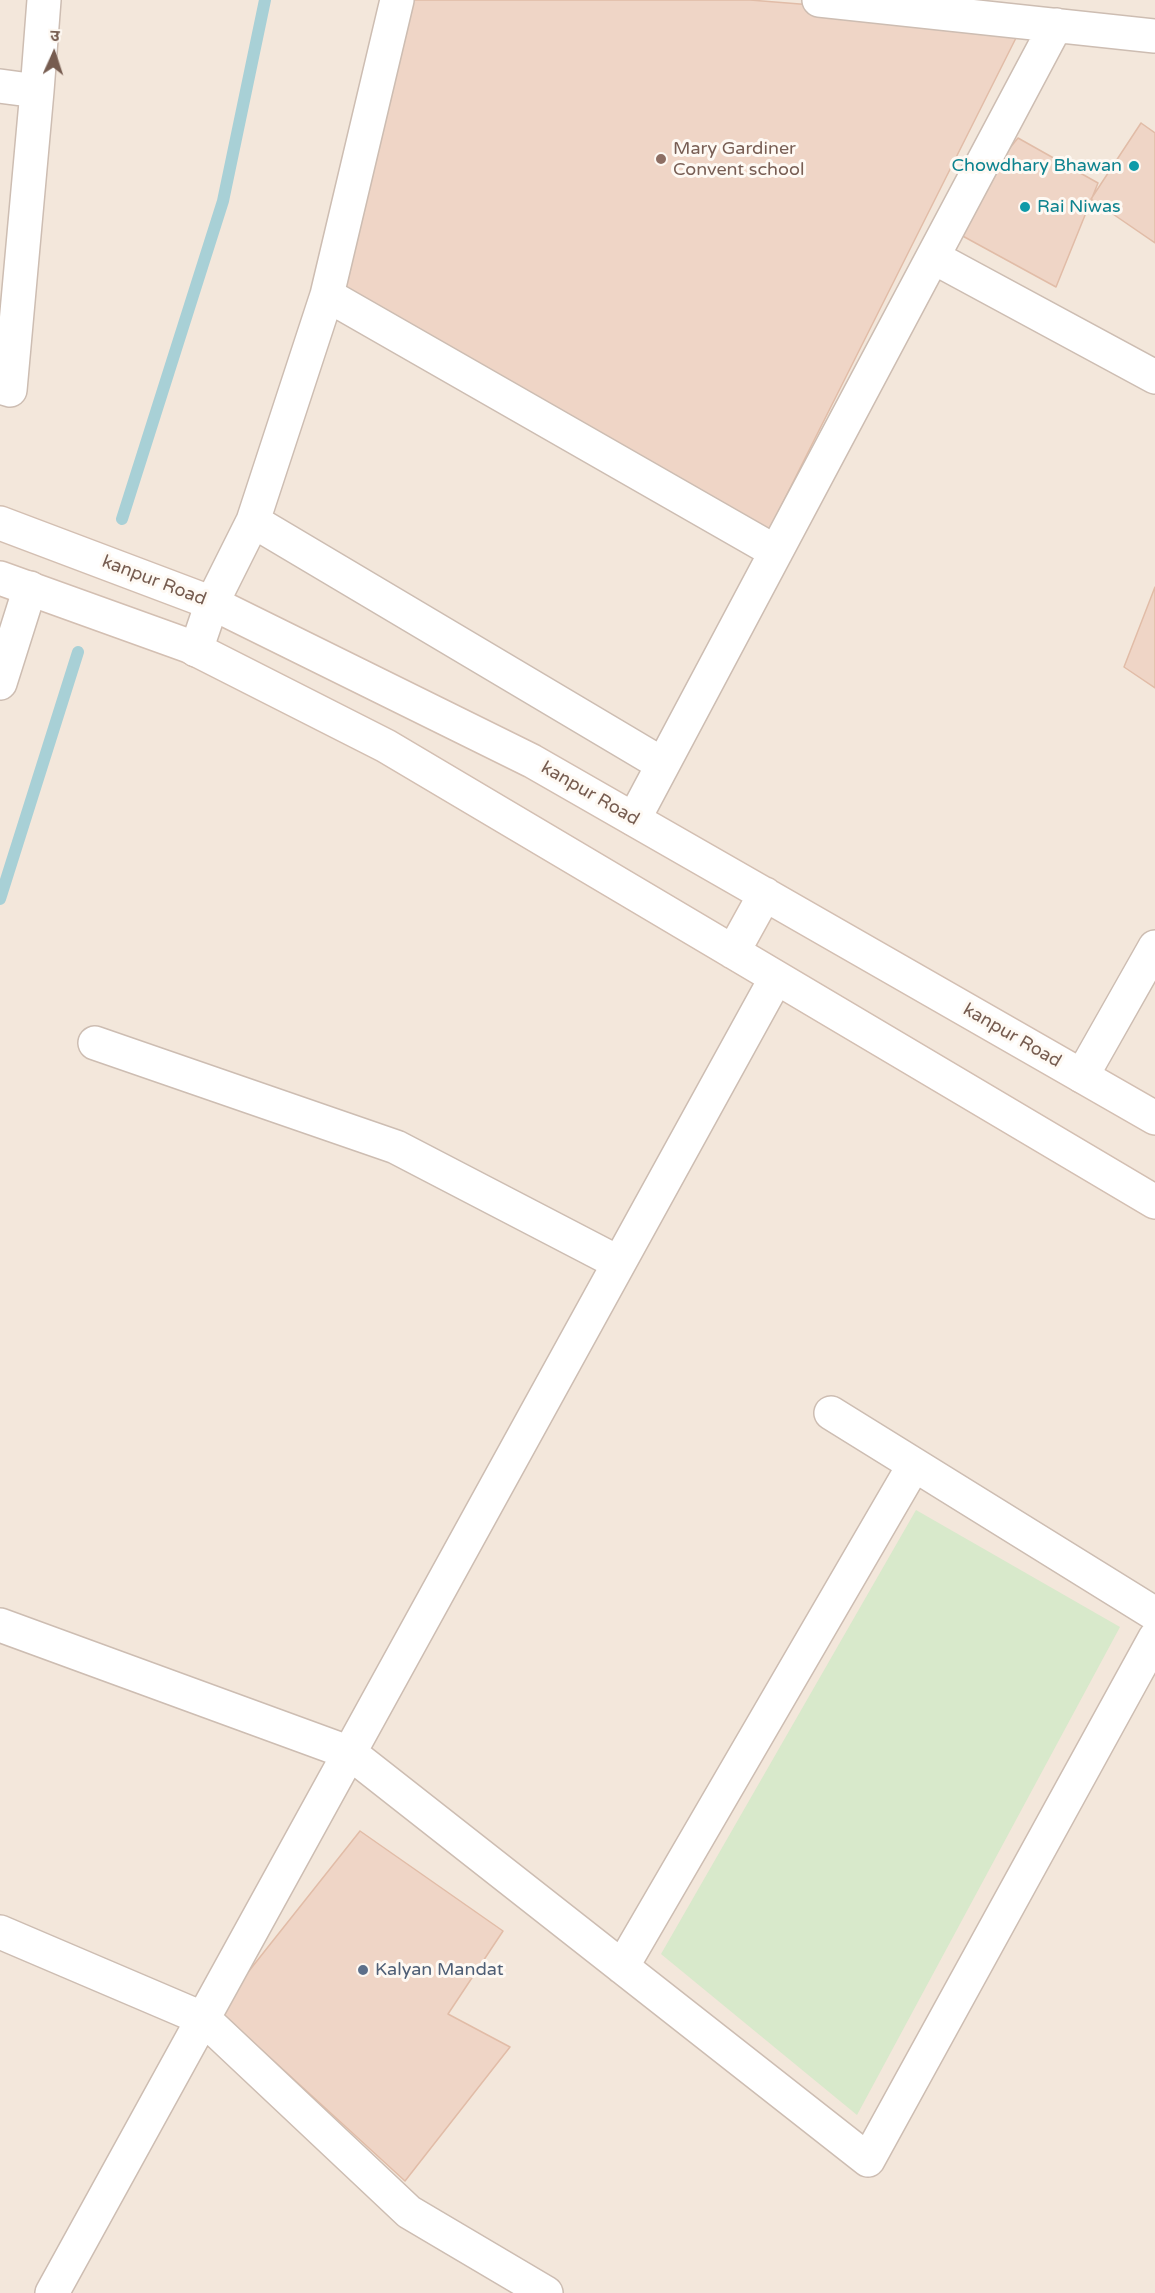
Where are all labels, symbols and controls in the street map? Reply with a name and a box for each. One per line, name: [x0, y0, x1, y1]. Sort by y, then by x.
north arrow: [24, 24, 84, 84]
text: उ: [50, 26, 60, 46]
place label: Mary Gardiner Convent school: [673, 138, 804, 180]
marker: Mary Gardiner Convent school: [654, 152, 668, 166]
place label: Chowdhary Bhawan: [951, 155, 1122, 177]
marker: Chowdhary Bhawan: [1127, 159, 1141, 173]
place label: Rai Niwas: [1037, 196, 1121, 218]
marker: Rai Niwas: [1018, 200, 1032, 214]
street label: kanpur Road: [99, 551, 209, 611]
street label: kanpur Road: [537, 757, 643, 831]
street label: kanpur Road: [959, 999, 1065, 1073]
place label: Kalyan Mandat: [375, 1959, 504, 1981]
marker: Kalyan Mandat: [356, 1963, 370, 1977]

